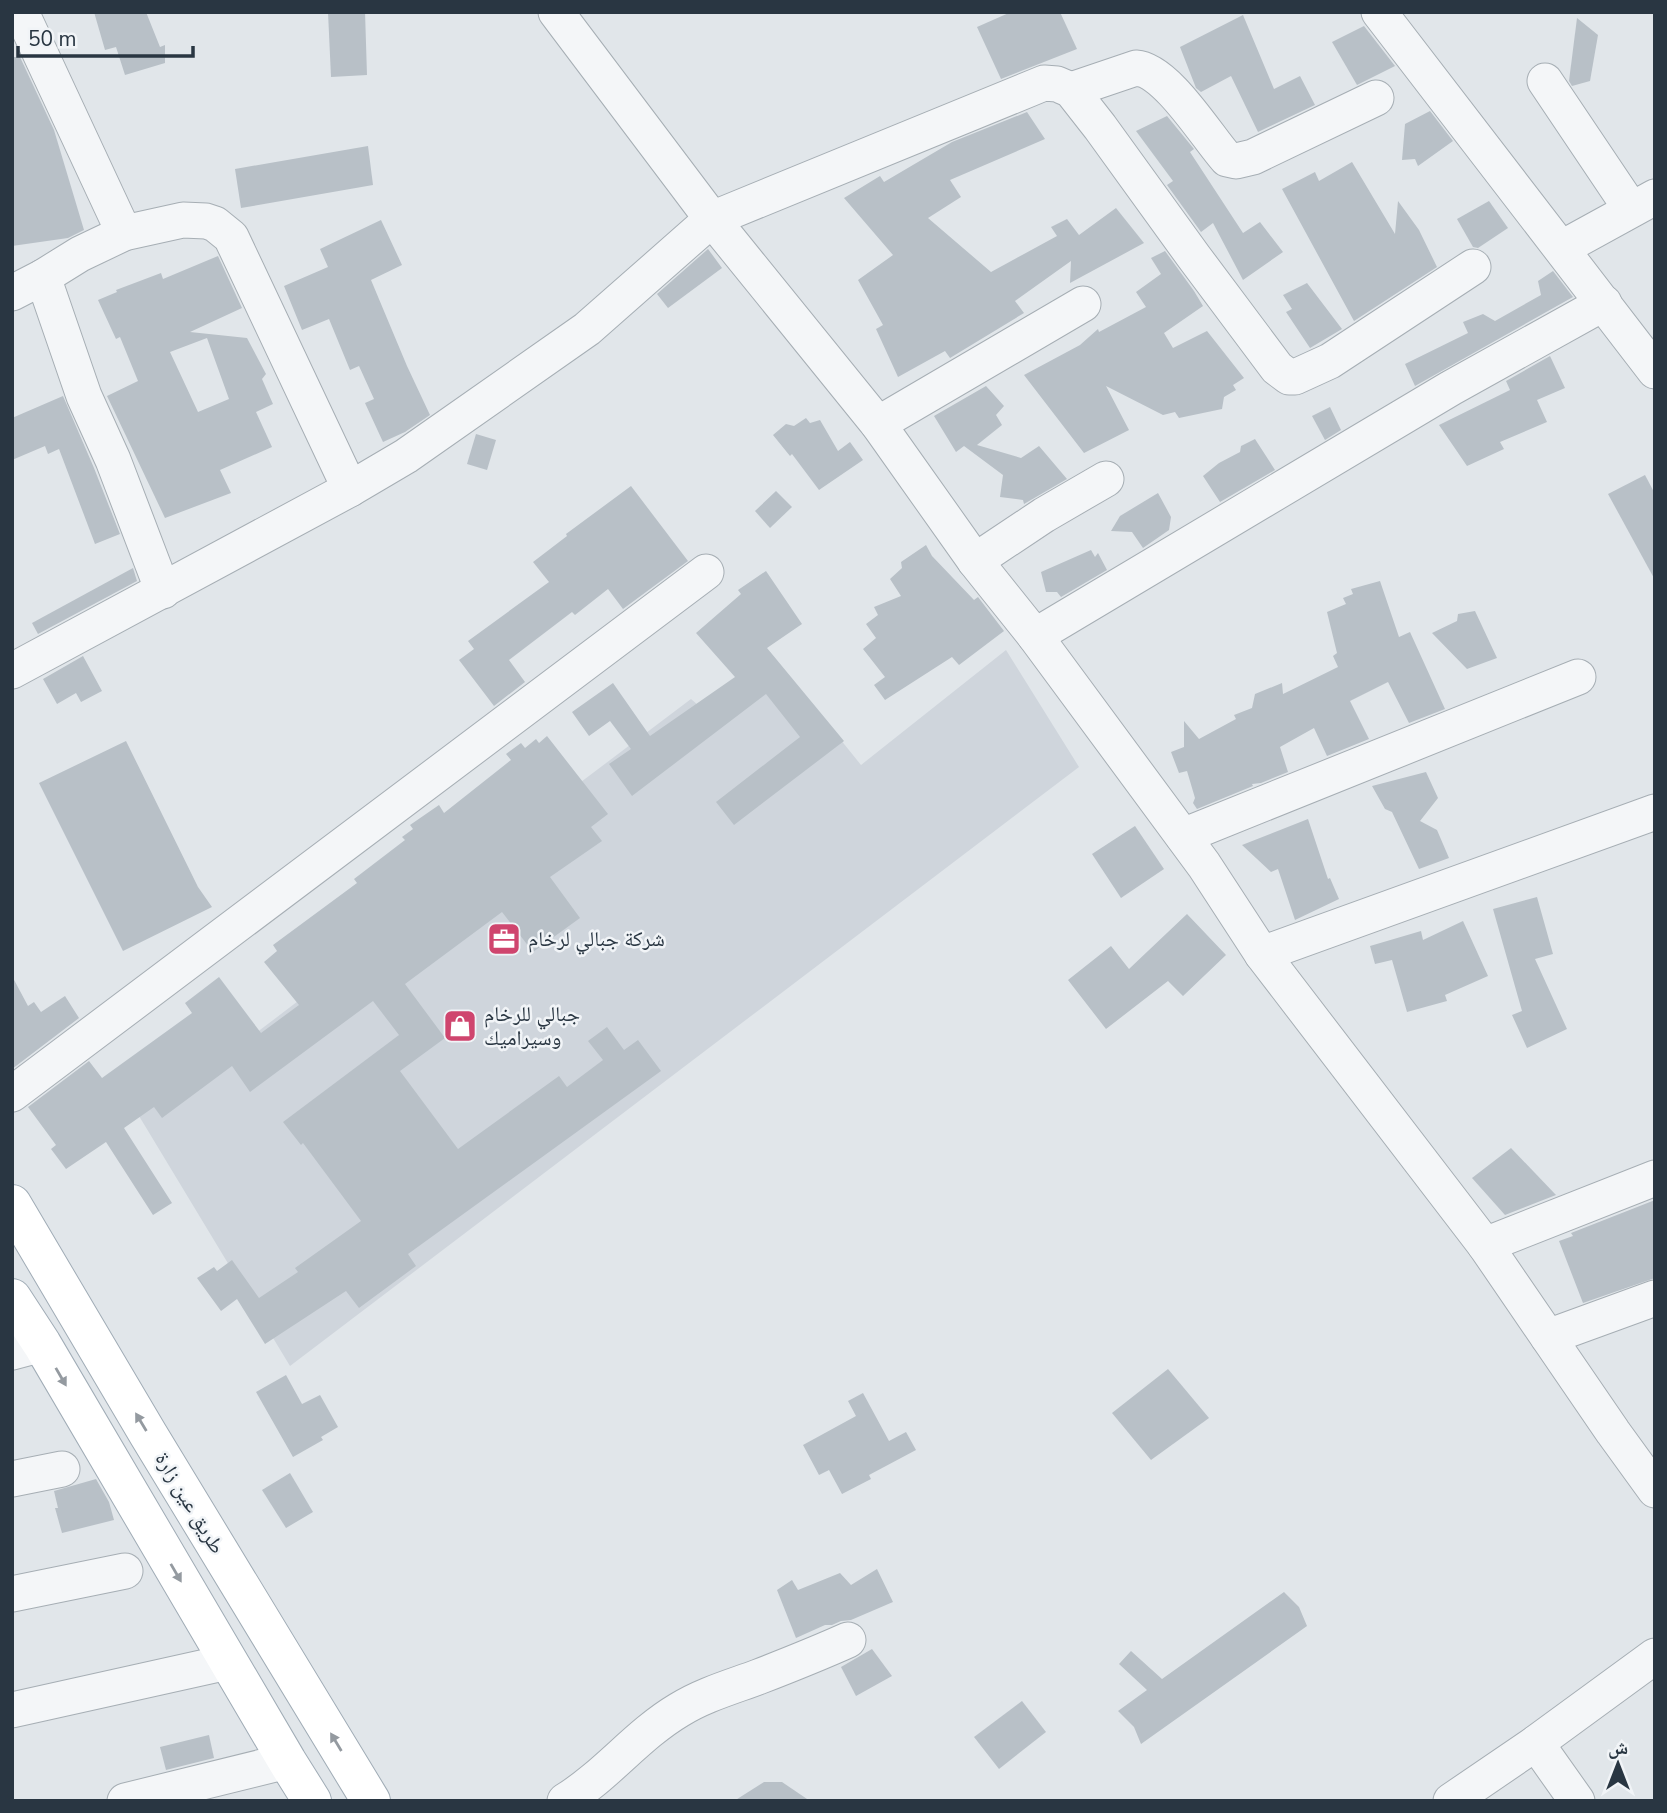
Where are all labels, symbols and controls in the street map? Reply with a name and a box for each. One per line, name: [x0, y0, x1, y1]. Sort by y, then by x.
scale bar: [18, 14, 192, 58]
text: 50 m: [28, 25, 77, 53]
office icon: شركة جبالي لرخام: [485, 920, 523, 958]
place label: شركة جبالي لرخام: [528, 925, 665, 955]
place label: جبالي للرخام وسيراميك: [484, 1000, 580, 1052]
shop icon: جبالي للرخام وسيراميك: [441, 1007, 479, 1045]
one-way arrow: [55, 1367, 67, 1386]
one-way arrow: [135, 1413, 148, 1432]
street label: طريق عين زارة: [149, 1447, 231, 1559]
one-way arrow: [170, 1563, 182, 1583]
north arrow: [1583, 1729, 1653, 1799]
one-way arrow: [329, 1733, 342, 1752]
text: ش: [1608, 1735, 1628, 1761]

